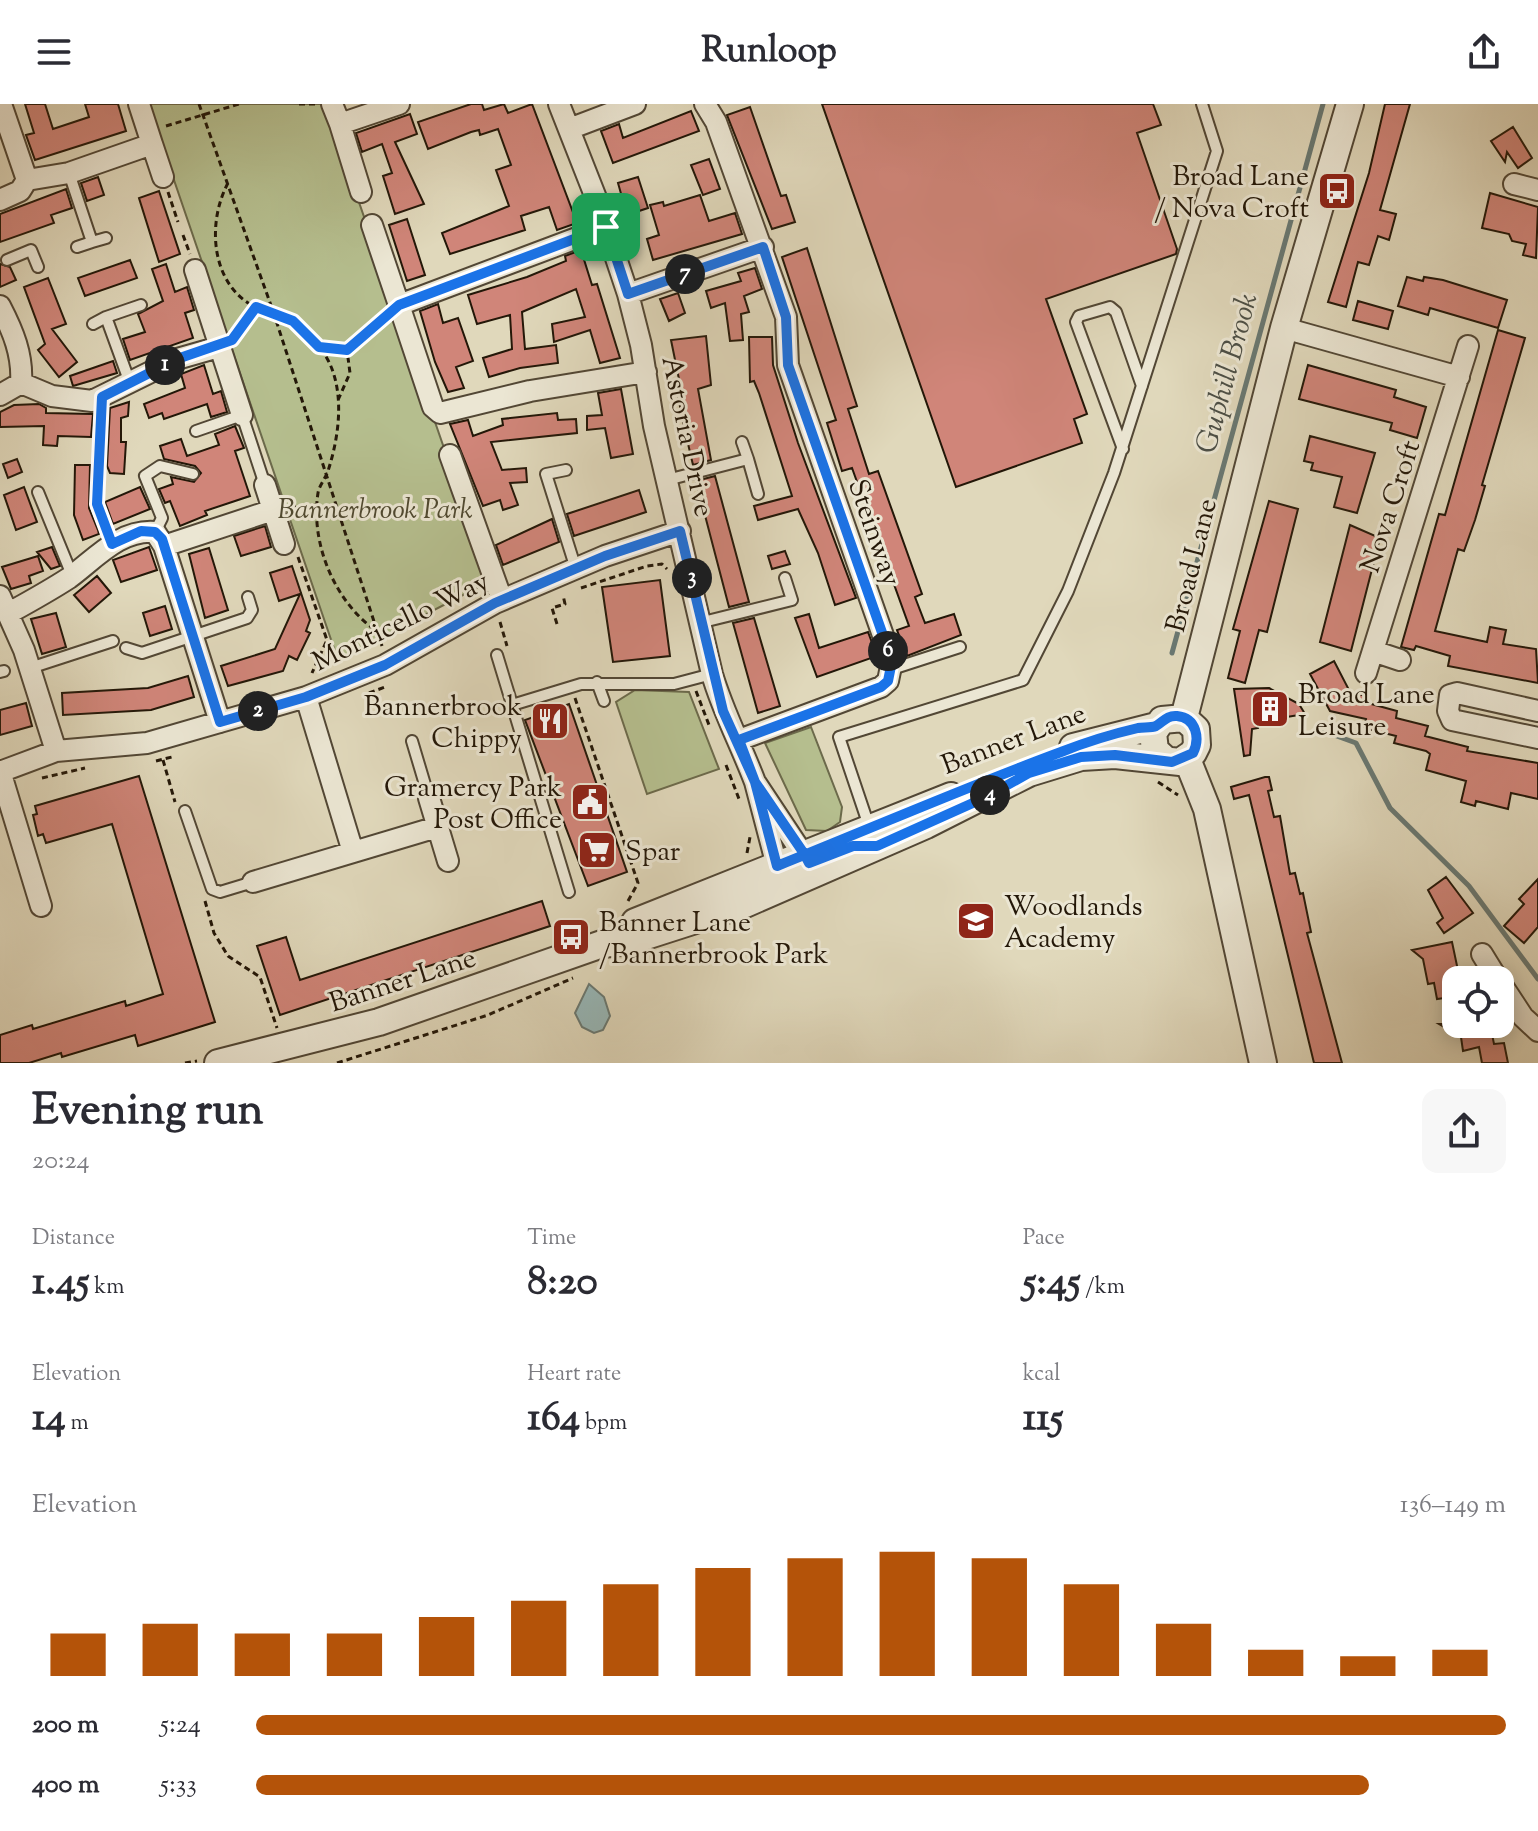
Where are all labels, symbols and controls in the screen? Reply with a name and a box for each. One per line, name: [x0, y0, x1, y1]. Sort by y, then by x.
text: Runloop: [701, 26, 837, 78]
icon: menu: [32, 30, 76, 74]
icon: share: [1462, 30, 1506, 74]
place label: Broad Lane / Nova Croft: [1154, 158, 1309, 230]
bus stop icon: Broad Lane / Nova Croft: [1316, 170, 1358, 212]
pin: [572, 193, 640, 261]
icon: arrive: [584, 205, 628, 249]
pin: 7: [665, 254, 705, 294]
text: 7: [679, 258, 691, 290]
water label: Guphill Brook: [1186, 289, 1270, 459]
pin: 1: [145, 345, 185, 385]
text: 1: [161, 349, 169, 381]
street label: Astoria Drive: [650, 353, 723, 521]
street label: Nova Croft: [1352, 435, 1432, 578]
street label: Steinway: [836, 474, 910, 592]
park label: Bannerbrook Park: [277, 491, 473, 531]
street label: Broad Lane: [1157, 494, 1229, 637]
pin: 3: [672, 558, 712, 598]
text: 3: [688, 562, 696, 594]
street label: Monticello Way: [306, 563, 497, 683]
pin: 6: [868, 631, 908, 671]
text: 6: [883, 635, 893, 667]
place label: Broad Lane Leisure: [1298, 676, 1435, 748]
place label: Bannerbrook Chippy: [364, 688, 522, 760]
building icon: Broad Lane Leisure: [1249, 688, 1291, 730]
pin: 2: [238, 691, 278, 731]
text: 2: [253, 695, 263, 727]
street label: Banner Lane: [936, 695, 1092, 787]
restaurant icon: Bannerbrook Chippy: [529, 700, 571, 742]
place label: Gramercy Park Post Office: [384, 769, 562, 841]
pin: 4: [970, 775, 1010, 815]
text: 4: [984, 779, 996, 811]
public building icon: Gramercy Park Post Office: [569, 781, 611, 823]
supermarket icon: Spar: [576, 829, 618, 871]
place label: Spar: [625, 833, 681, 873]
place label: Woodlands Academy: [1004, 888, 1143, 960]
school or university icon: Woodlands Academy: [955, 900, 997, 942]
place label: Banner Lane /Bannerbrook Park: [599, 904, 828, 976]
bus stop icon: Banner Lane /Bannerbrook Park: [550, 916, 592, 958]
street label: Banner Lane: [324, 939, 481, 1024]
map controls: [1442, 966, 1514, 1038]
button: locate: [1442, 966, 1514, 1038]
text: Evening run: [32, 1081, 264, 1144]
button: share: [1422, 1089, 1506, 1173]
text: 20:24: [32, 1143, 90, 1180]
text: Distance: [32, 1223, 115, 1255]
text: Time: [527, 1223, 576, 1255]
text: Pace: [1023, 1223, 1065, 1255]
text: 1.45: [32, 1255, 90, 1312]
text: 8:20: [527, 1255, 598, 1312]
text: 5:45: [1023, 1255, 1081, 1312]
text: km: [90, 1272, 124, 1304]
text: /km: [1081, 1272, 1125, 1304]
text: Elevation: [32, 1359, 121, 1391]
text: Heart rate: [527, 1359, 621, 1391]
text: kcal: [1023, 1359, 1060, 1391]
text: 14: [32, 1391, 66, 1448]
text: 164: [527, 1391, 580, 1448]
text: 115: [1023, 1391, 1064, 1448]
text: m: [66, 1408, 89, 1440]
text: bpm: [580, 1408, 627, 1440]
text: Elevation: [32, 1487, 137, 1524]
text: 136–149 m: [1400, 1487, 1506, 1524]
text: 200 m: [32, 1707, 99, 1744]
text: 5:24: [160, 1707, 201, 1744]
text: 400 m: [32, 1767, 99, 1804]
text: 5:33: [160, 1767, 197, 1804]

